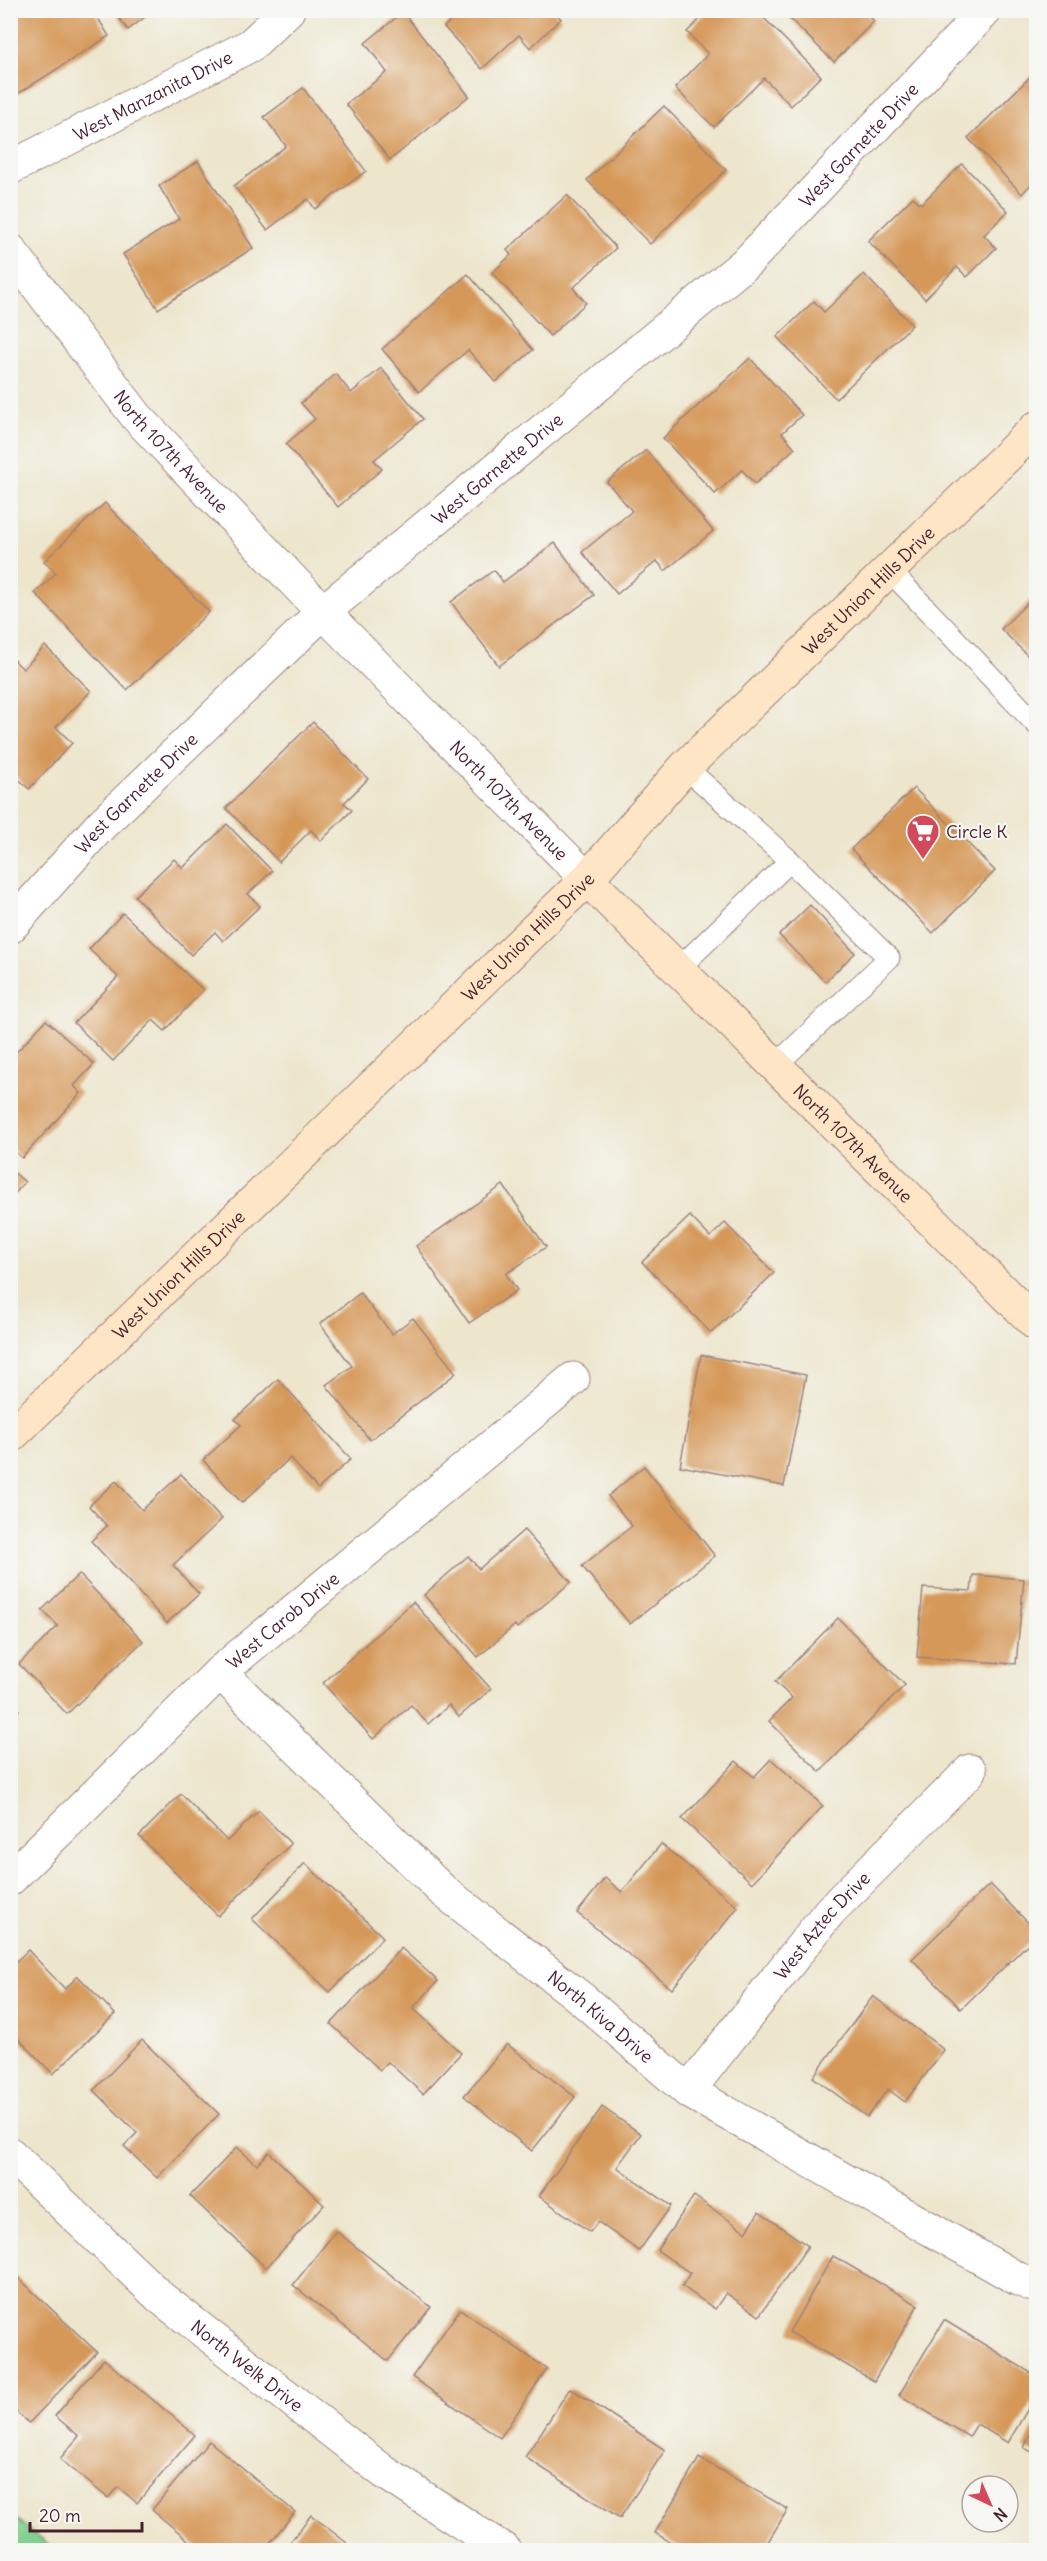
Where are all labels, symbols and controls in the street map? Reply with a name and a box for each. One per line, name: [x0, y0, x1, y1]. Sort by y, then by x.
street label: West Manzanita Drive: [69, 45, 236, 145]
street label: West Garnette Drive: [794, 77, 923, 212]
street label: North 107th Avenue: [109, 385, 234, 517]
street label: West Garnette Drive: [427, 407, 567, 529]
street label: West Union Hills Drive: [797, 521, 939, 659]
street label: West Garnette Drive: [70, 727, 202, 858]
street label: North 107th Avenue: [445, 736, 573, 865]
supermarket icon: Circle K: [905, 813, 941, 860]
place label: Circle K: [946, 820, 1007, 843]
street label: West Union Hills Drive: [456, 868, 599, 1006]
street label: North 107th Avenue: [789, 1079, 918, 1207]
street label: West Union Hills Drive: [107, 1205, 249, 1344]
street label: West Carob Drive: [221, 1567, 344, 1674]
street label: West Aztec Drive: [769, 1866, 875, 1984]
street label: North Kiva Drive: [543, 1965, 658, 2067]
street label: North Welk Drive: [186, 2314, 308, 2416]
north arrow: [960, 2474, 1020, 2534]
scale bar: [30, 2495, 142, 2533]
text: 20 m: [39, 2504, 81, 2527]
text: N: [989, 2504, 1011, 2526]

